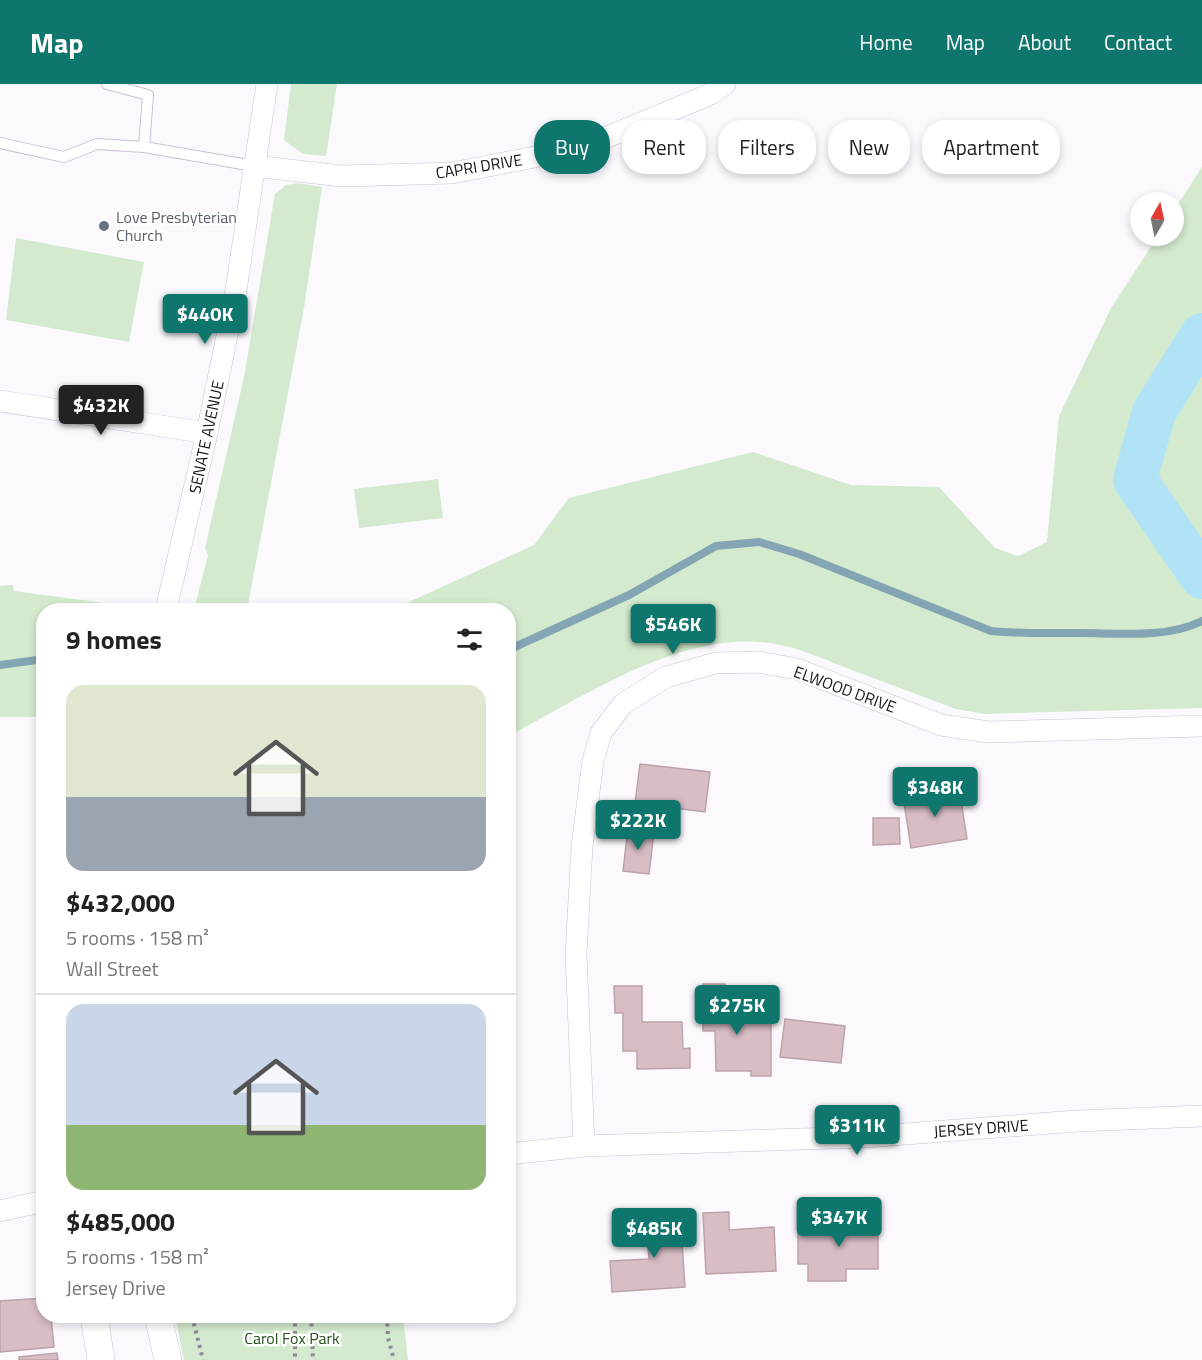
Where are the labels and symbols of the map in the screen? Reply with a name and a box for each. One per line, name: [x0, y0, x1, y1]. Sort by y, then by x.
street label: CAPRI DRIVE: [434, 147, 524, 185]
north arrow: [1130, 192, 1184, 246]
place label: Love Presbyterian Church: [116, 205, 237, 247]
marker: Love Presbyterian Church: [97, 219, 111, 233]
pin: $440K: [163, 294, 247, 345]
street label: SENATE AVENUE: [182, 378, 230, 496]
pin: $432K: [59, 385, 143, 436]
pin: $546K: [631, 604, 715, 655]
street label: ELWOOD DRIVE: [791, 659, 900, 719]
pin: $348K: [893, 767, 977, 818]
pin: $222K: [596, 800, 680, 851]
pin: $275K: [695, 985, 779, 1036]
pin: $311K: [815, 1105, 899, 1156]
street label: JERSEY DRIVE: [933, 1113, 1029, 1143]
pin: $347K: [797, 1197, 881, 1248]
pin: $485K: [612, 1208, 696, 1259]
park label: Carol Fox Park: [244, 1326, 340, 1350]

